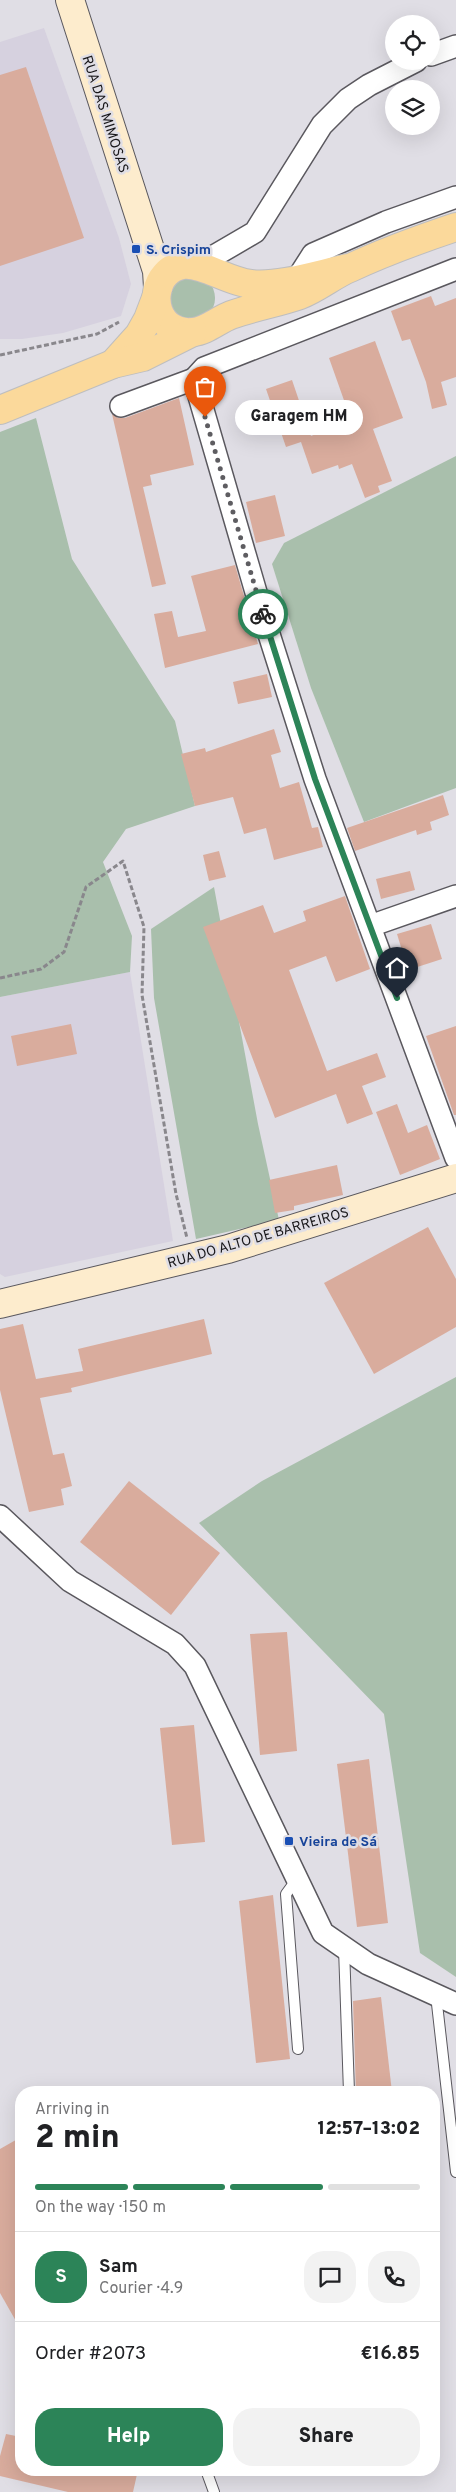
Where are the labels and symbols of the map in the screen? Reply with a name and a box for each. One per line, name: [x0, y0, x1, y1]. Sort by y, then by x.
street label: RUA DAS MIMOSAS: [78, 54, 132, 175]
place label: S. Crispim: [146, 242, 211, 259]
marker: S. Crispim: [130, 243, 142, 255]
pin: [184, 366, 226, 417]
callout: Garagem HM: [235, 400, 362, 434]
courier: [238, 589, 288, 639]
pin: [376, 947, 418, 998]
street label: RUA DO ALTO DE BARREIROS: [166, 1204, 351, 1273]
place label: Vieira de Sá: [299, 1834, 377, 1851]
marker: Vieira de Sá: [283, 1835, 295, 1847]

